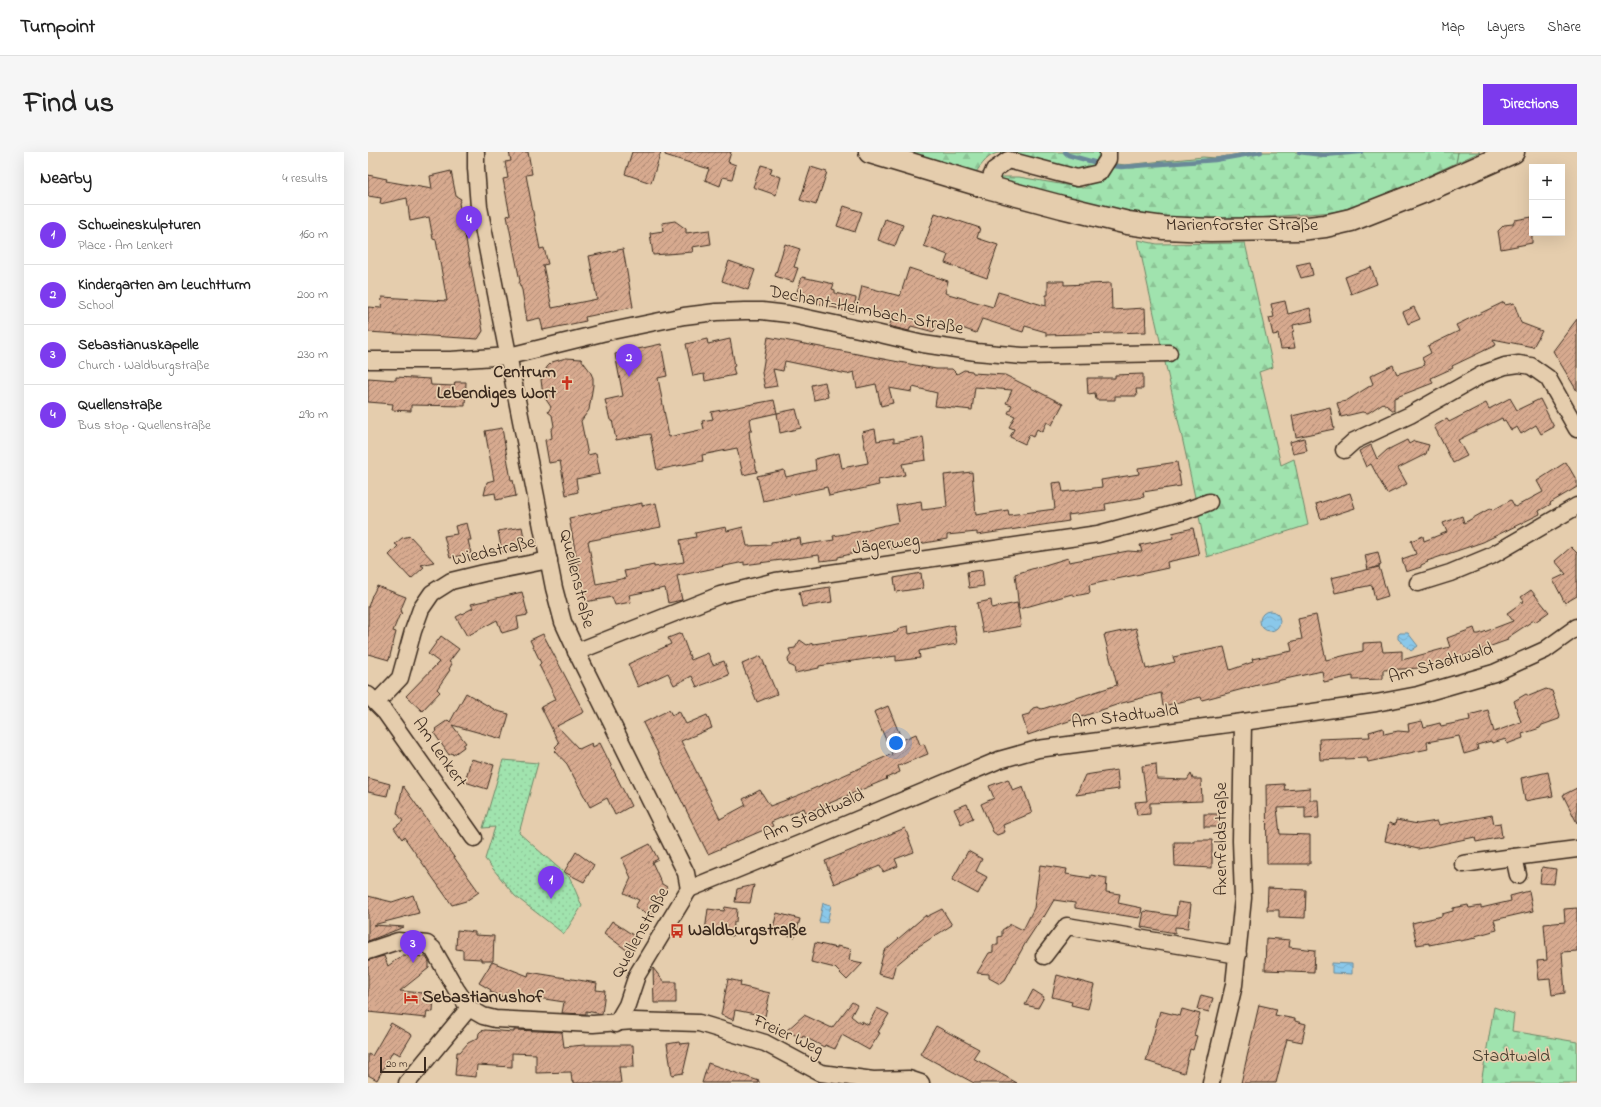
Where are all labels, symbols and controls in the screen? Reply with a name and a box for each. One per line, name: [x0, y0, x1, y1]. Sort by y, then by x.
text: Turnpoint: [20, 14, 95, 41]
text: Map: [1441, 17, 1465, 38]
text: Layers: [1487, 17, 1525, 38]
text: Share: [1547, 17, 1581, 38]
text: Find us: [24, 84, 114, 125]
button: Directions: [1483, 84, 1577, 125]
map controls: [1529, 164, 1565, 236]
button: +: [1529, 164, 1565, 200]
text: Nearby: [40, 166, 92, 191]
text: 4 results: [282, 169, 328, 188]
button: −: [1529, 200, 1565, 236]
pin: 4: [456, 206, 482, 239]
street label: Marienforster Straße: [1166, 213, 1319, 239]
text: Schweineskulpturen: [78, 214, 201, 236]
text: 1: [51, 225, 55, 244]
text: 160 m: [299, 225, 328, 244]
text: Place · Am Lenkert: [78, 236, 173, 255]
text: Kindergarten am Leuchtturm: [78, 274, 251, 296]
street label: Dechant-Heimbach-Straße: [765, 279, 966, 343]
text: 2: [50, 285, 56, 304]
text: 200 m: [297, 285, 328, 304]
text: School: [78, 296, 114, 315]
text: Sebastianuskapelle: [78, 334, 199, 356]
pin: 2: [616, 344, 642, 377]
text: 3: [50, 345, 56, 364]
text: 230 m: [297, 345, 328, 364]
text: Church · Waldburgstraße: [78, 356, 209, 375]
place label: Centrum Lebendiges Wort: [437, 360, 557, 408]
church icon: Centrum Lebendiges Wort: [559, 375, 575, 391]
text: Quellenstraße: [78, 394, 162, 416]
text: 4: [50, 405, 56, 424]
text: 290 m: [299, 405, 328, 424]
text: Bus stop · Quellenstraße: [78, 416, 211, 435]
street label: Quellenstraße: [551, 527, 601, 632]
street label: Jägerweg: [851, 527, 921, 564]
street label: Wiedstraße: [450, 530, 539, 574]
street label: Am Stadtwald: [1386, 637, 1496, 691]
street label: Am Stadtwald: [1070, 698, 1180, 736]
street label: Am Lenkert: [405, 712, 473, 794]
your location: [886, 733, 906, 753]
street label: Axenfeldstraße: [1209, 781, 1235, 896]
street label: Am Stadtwald: [759, 783, 869, 849]
pin: 1: [538, 866, 564, 899]
street label: Quellenstraße: [605, 882, 677, 983]
place label: Waldburgstraße: [688, 918, 807, 945]
bus stop icon: Waldburgstraße: [669, 923, 685, 939]
pin: 3: [400, 930, 426, 963]
place label: Sebastianushof: [422, 985, 544, 1011]
hotel icon: Sebastianushof: [403, 990, 419, 1006]
street label: Freier Weg: [747, 1008, 828, 1065]
park label: Stadtwald: [1472, 1044, 1550, 1070]
scale bar: [380, 1055, 426, 1074]
text: 20 m: [386, 1056, 408, 1072]

